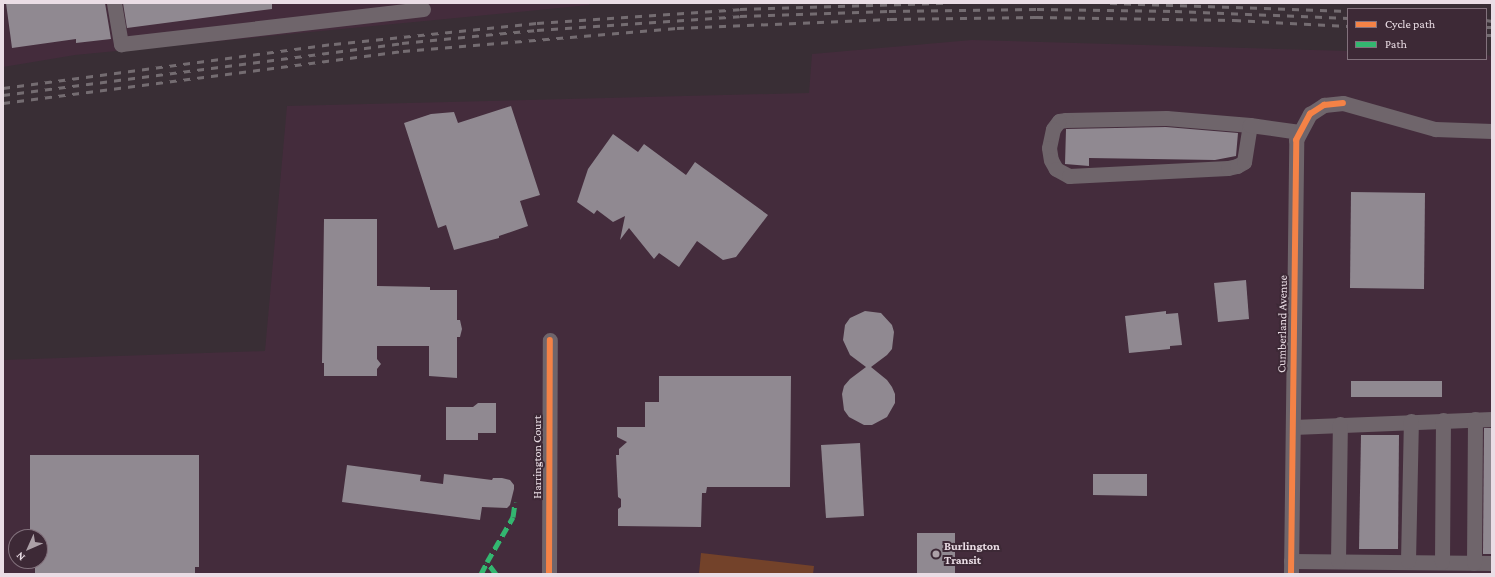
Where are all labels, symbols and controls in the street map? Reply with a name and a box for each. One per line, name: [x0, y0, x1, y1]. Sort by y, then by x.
legend: [1347, 8, 1487, 60]
text: Cycle path: [1385, 17, 1435, 31]
text: Path: [1385, 37, 1407, 51]
street label: Cumberland Avenue: [1275, 275, 1291, 373]
street label: Harrington Court: [531, 415, 545, 499]
north arrow: [8, 529, 48, 569]
place label: Burlington Transit: [944, 540, 1000, 568]
marker: Burlington Transit: [931, 549, 941, 559]
text: N: [13, 550, 27, 564]

